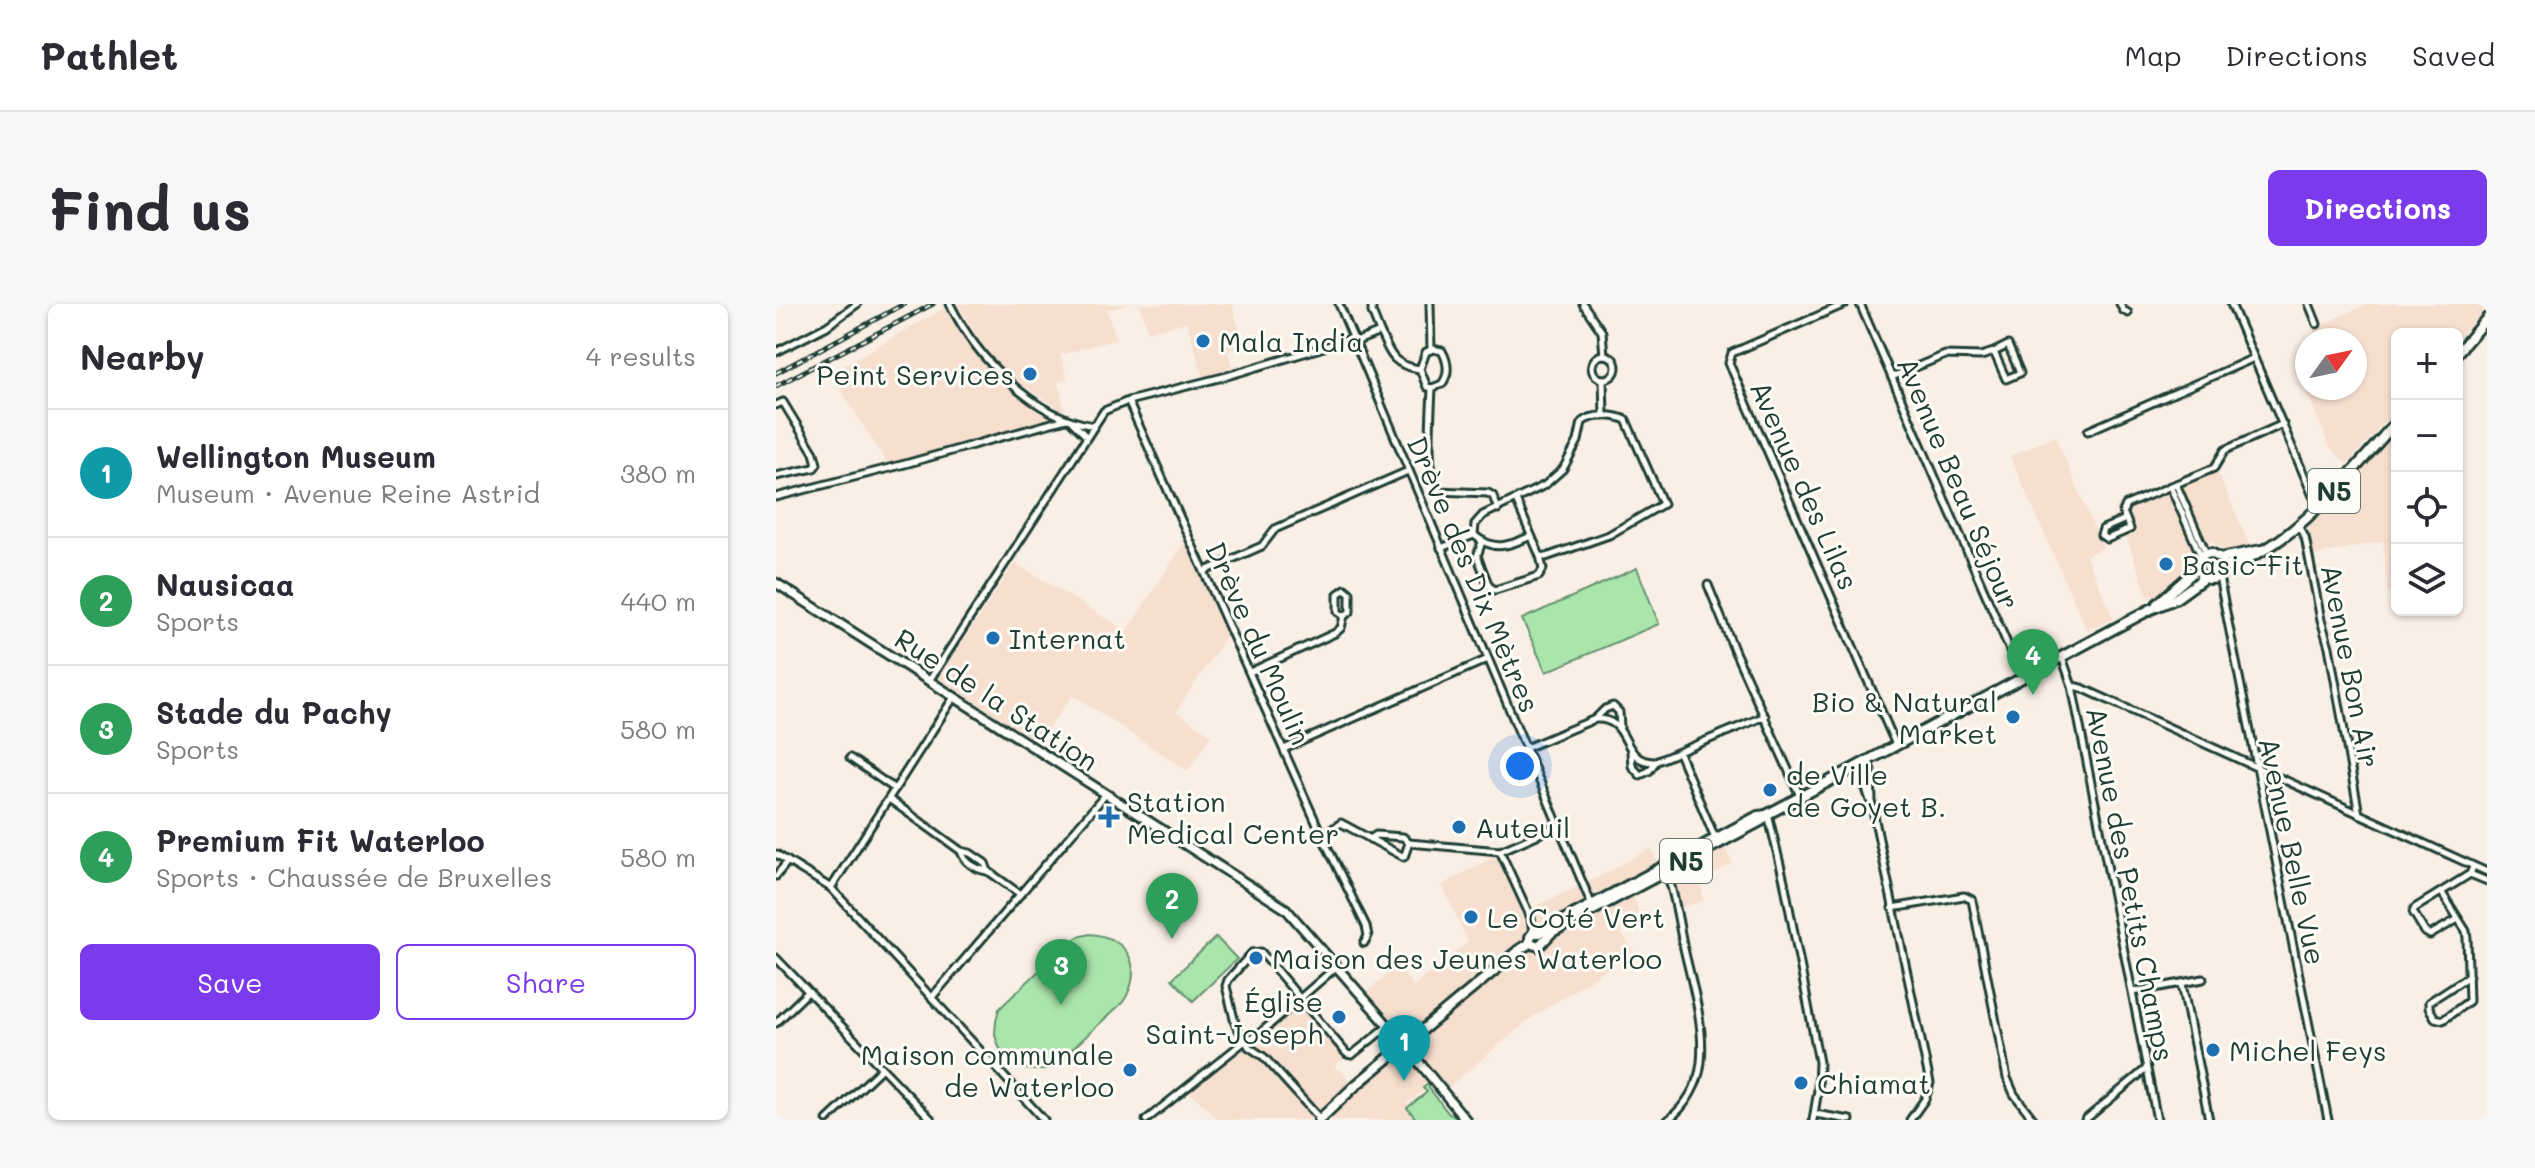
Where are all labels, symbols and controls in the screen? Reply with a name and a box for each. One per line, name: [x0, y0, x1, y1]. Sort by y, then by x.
text: Pathlet: [40, 30, 178, 80]
text: Map: [2125, 37, 2182, 73]
text: Directions: [2226, 37, 2368, 73]
text: Saved: [2412, 37, 2495, 73]
button: Directions: [2268, 170, 2487, 246]
text: Find us: [48, 172, 251, 245]
place label: Mala India: [1219, 323, 1364, 359]
north arrow: [2295, 328, 2367, 400]
map controls: [2391, 328, 2463, 616]
button: +: [2391, 328, 2463, 400]
marker: Mala India: [1194, 332, 1212, 350]
text: Nearby: [80, 334, 205, 379]
text: 4 results: [586, 339, 696, 373]
street label: Avenue Beau Séjour: [1890, 351, 2028, 615]
place label: Peint Services: [816, 356, 1014, 392]
marker: Peint Services: [1021, 365, 1039, 383]
street label: Avenue des Lilas: [1743, 375, 1867, 595]
button: −: [2391, 400, 2463, 472]
street label: Drève des Dix Mètres: [1399, 430, 1549, 718]
text: Wellington Museum: [156, 436, 436, 476]
text: 1: [100, 456, 112, 490]
text: 380 m: [620, 456, 696, 490]
road number: N5: [2308, 469, 2360, 513]
button: locate: [2391, 472, 2463, 544]
text: Museum · Avenue Reine Astrid: [156, 476, 540, 510]
street label: Drève du Moulin: [1198, 536, 1320, 750]
button: layers: [2391, 544, 2463, 616]
place label: Basic-Fit: [2182, 546, 2304, 582]
marker: Basic-Fit: [2157, 555, 2175, 573]
street label: Avenue Bon Air: [2314, 561, 2388, 771]
text: Nausicaa: [156, 564, 294, 604]
text: 2: [99, 584, 113, 618]
text: 440 m: [620, 584, 696, 618]
text: Sports: [156, 604, 239, 638]
street label: Rue de la Station: [888, 620, 1106, 778]
place label: Internat: [1009, 620, 1126, 656]
marker: Internat: [984, 629, 1002, 647]
pin: 4: [2007, 629, 2059, 695]
place label: Bio & Natural Market: [1812, 683, 1997, 751]
text: Stade du Pachy: [156, 692, 392, 732]
street label: Avenue des Petits Champs: [2079, 704, 2183, 1064]
marker: Bio & Natural Market: [2004, 708, 2022, 726]
text: 3: [98, 712, 114, 746]
text: 580 m: [620, 712, 696, 746]
text: Sports: [156, 732, 239, 766]
street label: Avenue Belle Vue: [2251, 734, 2335, 968]
your location: [1500, 746, 1540, 786]
place label: de Ville de Goyet B.: [1786, 756, 1946, 824]
marker: de Ville de Goyet B.: [1761, 781, 1779, 799]
place label: Station Medical Center: [1127, 783, 1339, 851]
marker: Station Medical Center: [1098, 806, 1120, 828]
place label: Auteuil: [1475, 809, 1570, 845]
marker: Auteuil: [1450, 818, 1468, 836]
text: Premium Fit Waterloo: [156, 820, 485, 860]
road number: N5: [1660, 839, 1712, 883]
text: 4: [98, 840, 114, 874]
text: 580 m: [620, 840, 696, 874]
text: Sports · Chaussée de Bruxelles: [156, 860, 552, 894]
pin: 2: [1146, 873, 1198, 939]
place label: Le Coté Vert: [1487, 899, 1665, 935]
marker: Le Coté Vert: [1462, 908, 1480, 926]
pin: 3: [1035, 939, 1087, 1005]
place label: Maison des Jeunes Waterloo: [1272, 940, 1662, 976]
button: Save: [80, 944, 380, 1020]
button: Share: [396, 944, 696, 1020]
marker: Maison des Jeunes Waterloo: [1247, 949, 1265, 967]
place label: Église Saint-Joseph: [1146, 983, 1323, 1051]
marker: Église Saint-Joseph: [1330, 1008, 1348, 1026]
pin: 1: [1378, 1015, 1430, 1081]
place label: Michel Feys: [2229, 1032, 2387, 1068]
place label: Maison communale de Waterloo: [861, 1036, 1114, 1104]
marker: Michel Feys: [2204, 1041, 2222, 1059]
marker: Maison communale de Waterloo: [1121, 1061, 1139, 1079]
place label: Chiamat: [1817, 1065, 1931, 1101]
marker: Chiamat: [1792, 1074, 1810, 1092]

